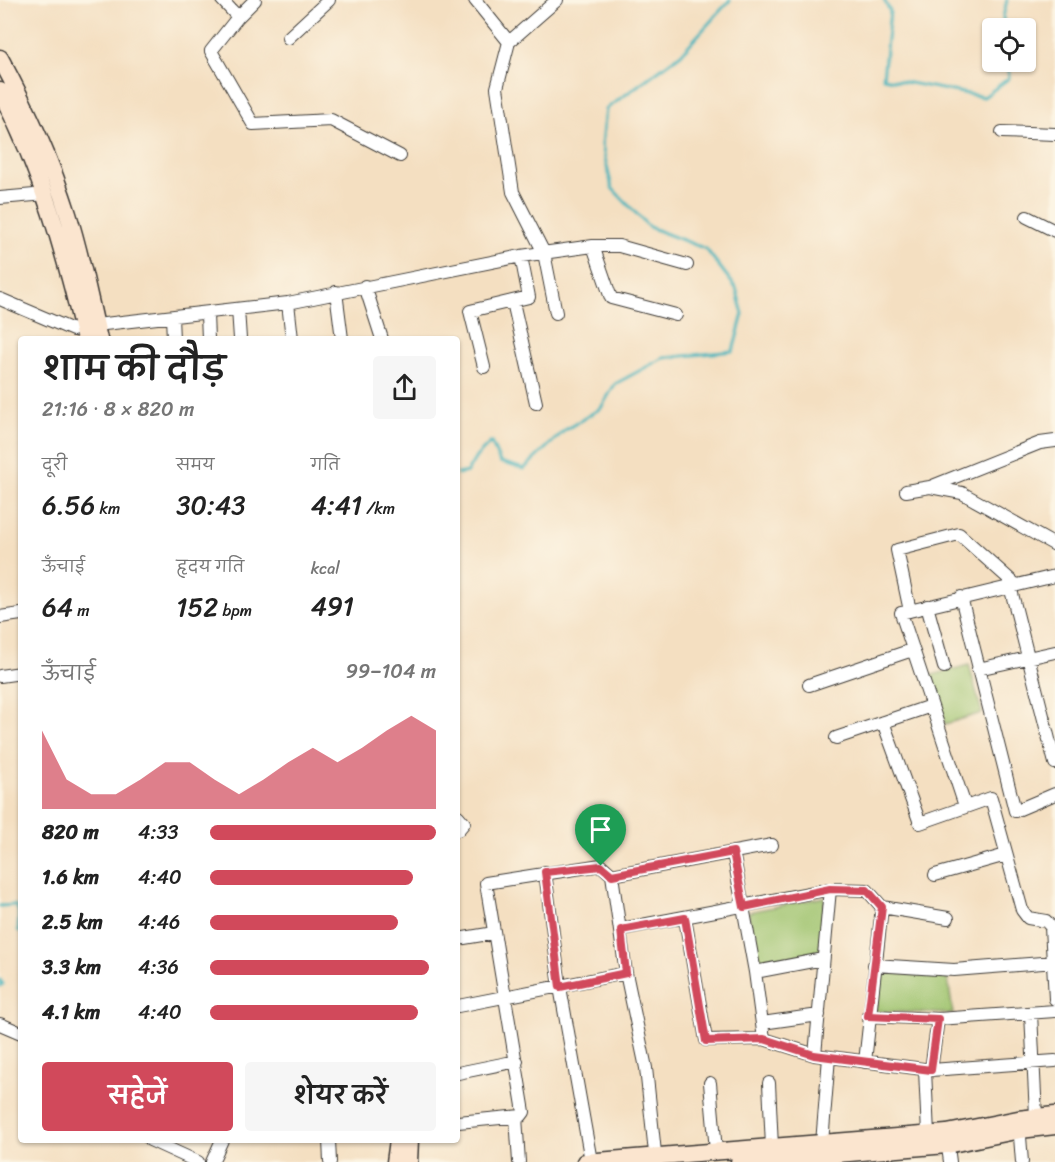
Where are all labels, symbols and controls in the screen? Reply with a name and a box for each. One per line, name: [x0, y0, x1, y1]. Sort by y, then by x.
map controls: [982, 18, 1036, 72]
button: locate: [982, 18, 1036, 72]
text: शाम की दौड़: [42, 340, 226, 398]
button: share: [373, 356, 436, 419]
text: 21:16 · 8 × 820 m: [42, 392, 194, 427]
text: दूरी: [42, 450, 67, 479]
text: समय: [176, 450, 214, 479]
text: गति: [311, 450, 340, 479]
text: 6.56: [42, 482, 95, 528]
text: 30:43: [176, 482, 245, 528]
text: 4:41: [311, 482, 362, 528]
text: km: [95, 494, 120, 523]
text: /km: [362, 494, 395, 523]
text: ऊँचाई: [42, 552, 85, 581]
text: हृदय गति: [176, 552, 244, 581]
text: kcal: [311, 554, 340, 583]
text: 491: [311, 583, 354, 629]
text: 64: [42, 584, 73, 630]
text: 152: [176, 584, 218, 630]
text: m: [73, 596, 89, 625]
text: bpm: [218, 596, 252, 625]
text: 99–104 m: [346, 654, 436, 689]
text: ऊँचाई: [42, 656, 96, 691]
pin: [575, 804, 626, 866]
icon: arrive: [584, 813, 617, 846]
text: 820 m: [42, 815, 99, 850]
text: 4:33: [138, 815, 179, 850]
text: 1.6 km: [42, 860, 99, 895]
text: 4:40: [138, 860, 182, 895]
text: 2.5 km: [42, 905, 103, 940]
text: 4:46: [138, 905, 180, 940]
text: 3.3 km: [42, 950, 101, 985]
text: 4:36: [138, 950, 179, 985]
text: 4.1 km: [42, 995, 100, 1030]
text: 4:40: [138, 995, 182, 1030]
button: सहेजें: [42, 1062, 233, 1131]
button: शेयर करें: [245, 1062, 436, 1131]

